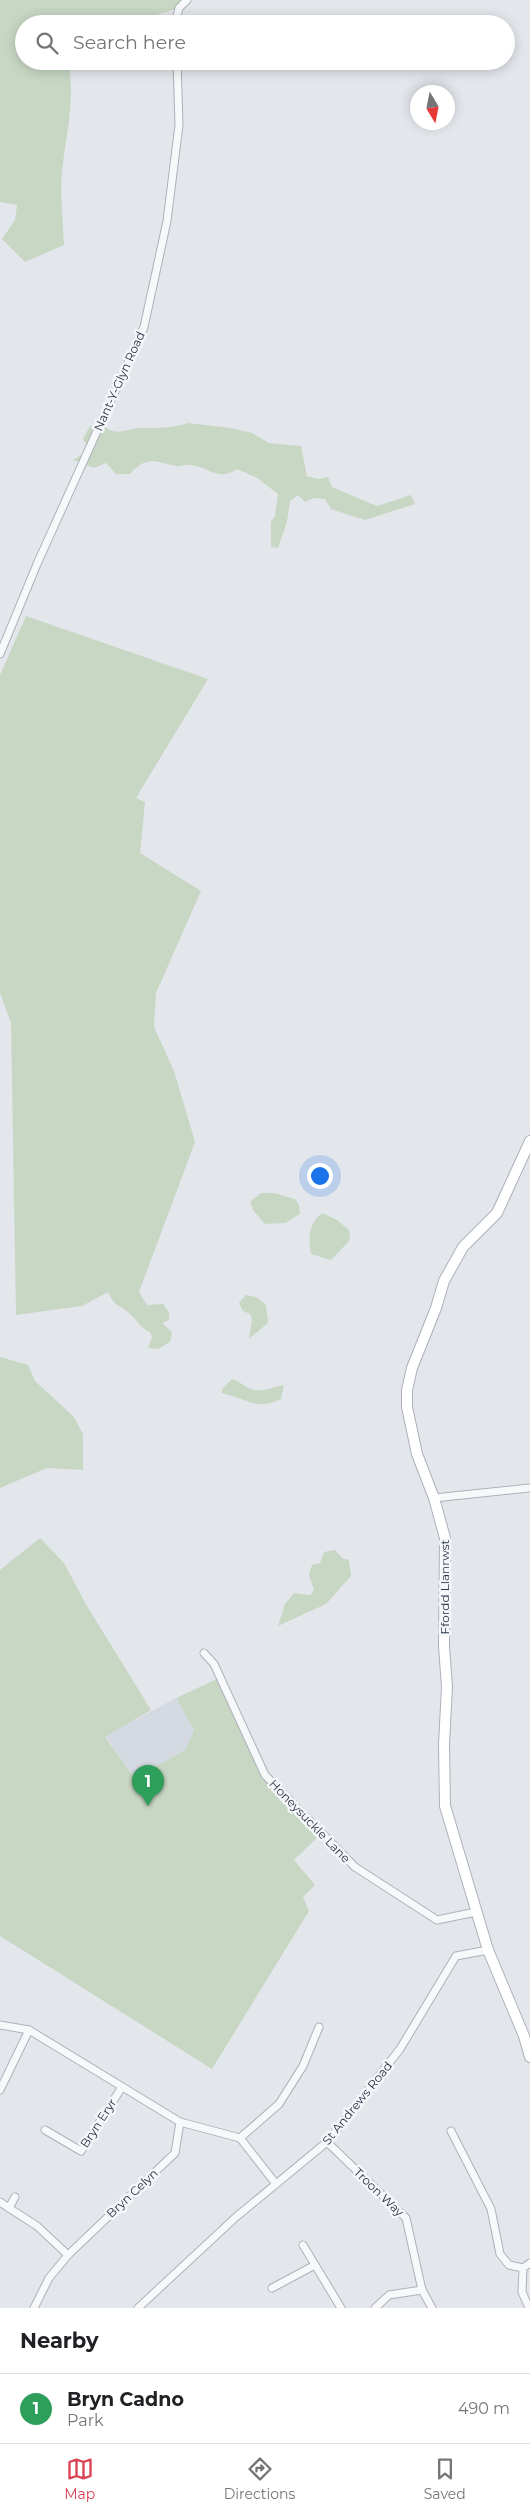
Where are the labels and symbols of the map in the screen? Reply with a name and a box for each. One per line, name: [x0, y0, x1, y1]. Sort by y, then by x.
north arrow: [410, 85, 455, 130]
street label: Nant-Y-Glyn Road: [90, 329, 148, 433]
your location: [307, 1163, 333, 1189]
street label: Ffordd Llanrwst: [437, 1539, 452, 1634]
pin: 1: [132, 1765, 164, 1806]
street label: Honeysuckle Lane: [266, 1776, 354, 1866]
street label: St Andrews Road: [319, 2058, 395, 2148]
street label: Bryn Eryr: [77, 2095, 120, 2150]
street label: Troon Way: [351, 2164, 407, 2220]
street label: Bryn Celyn: [103, 2165, 161, 2221]

